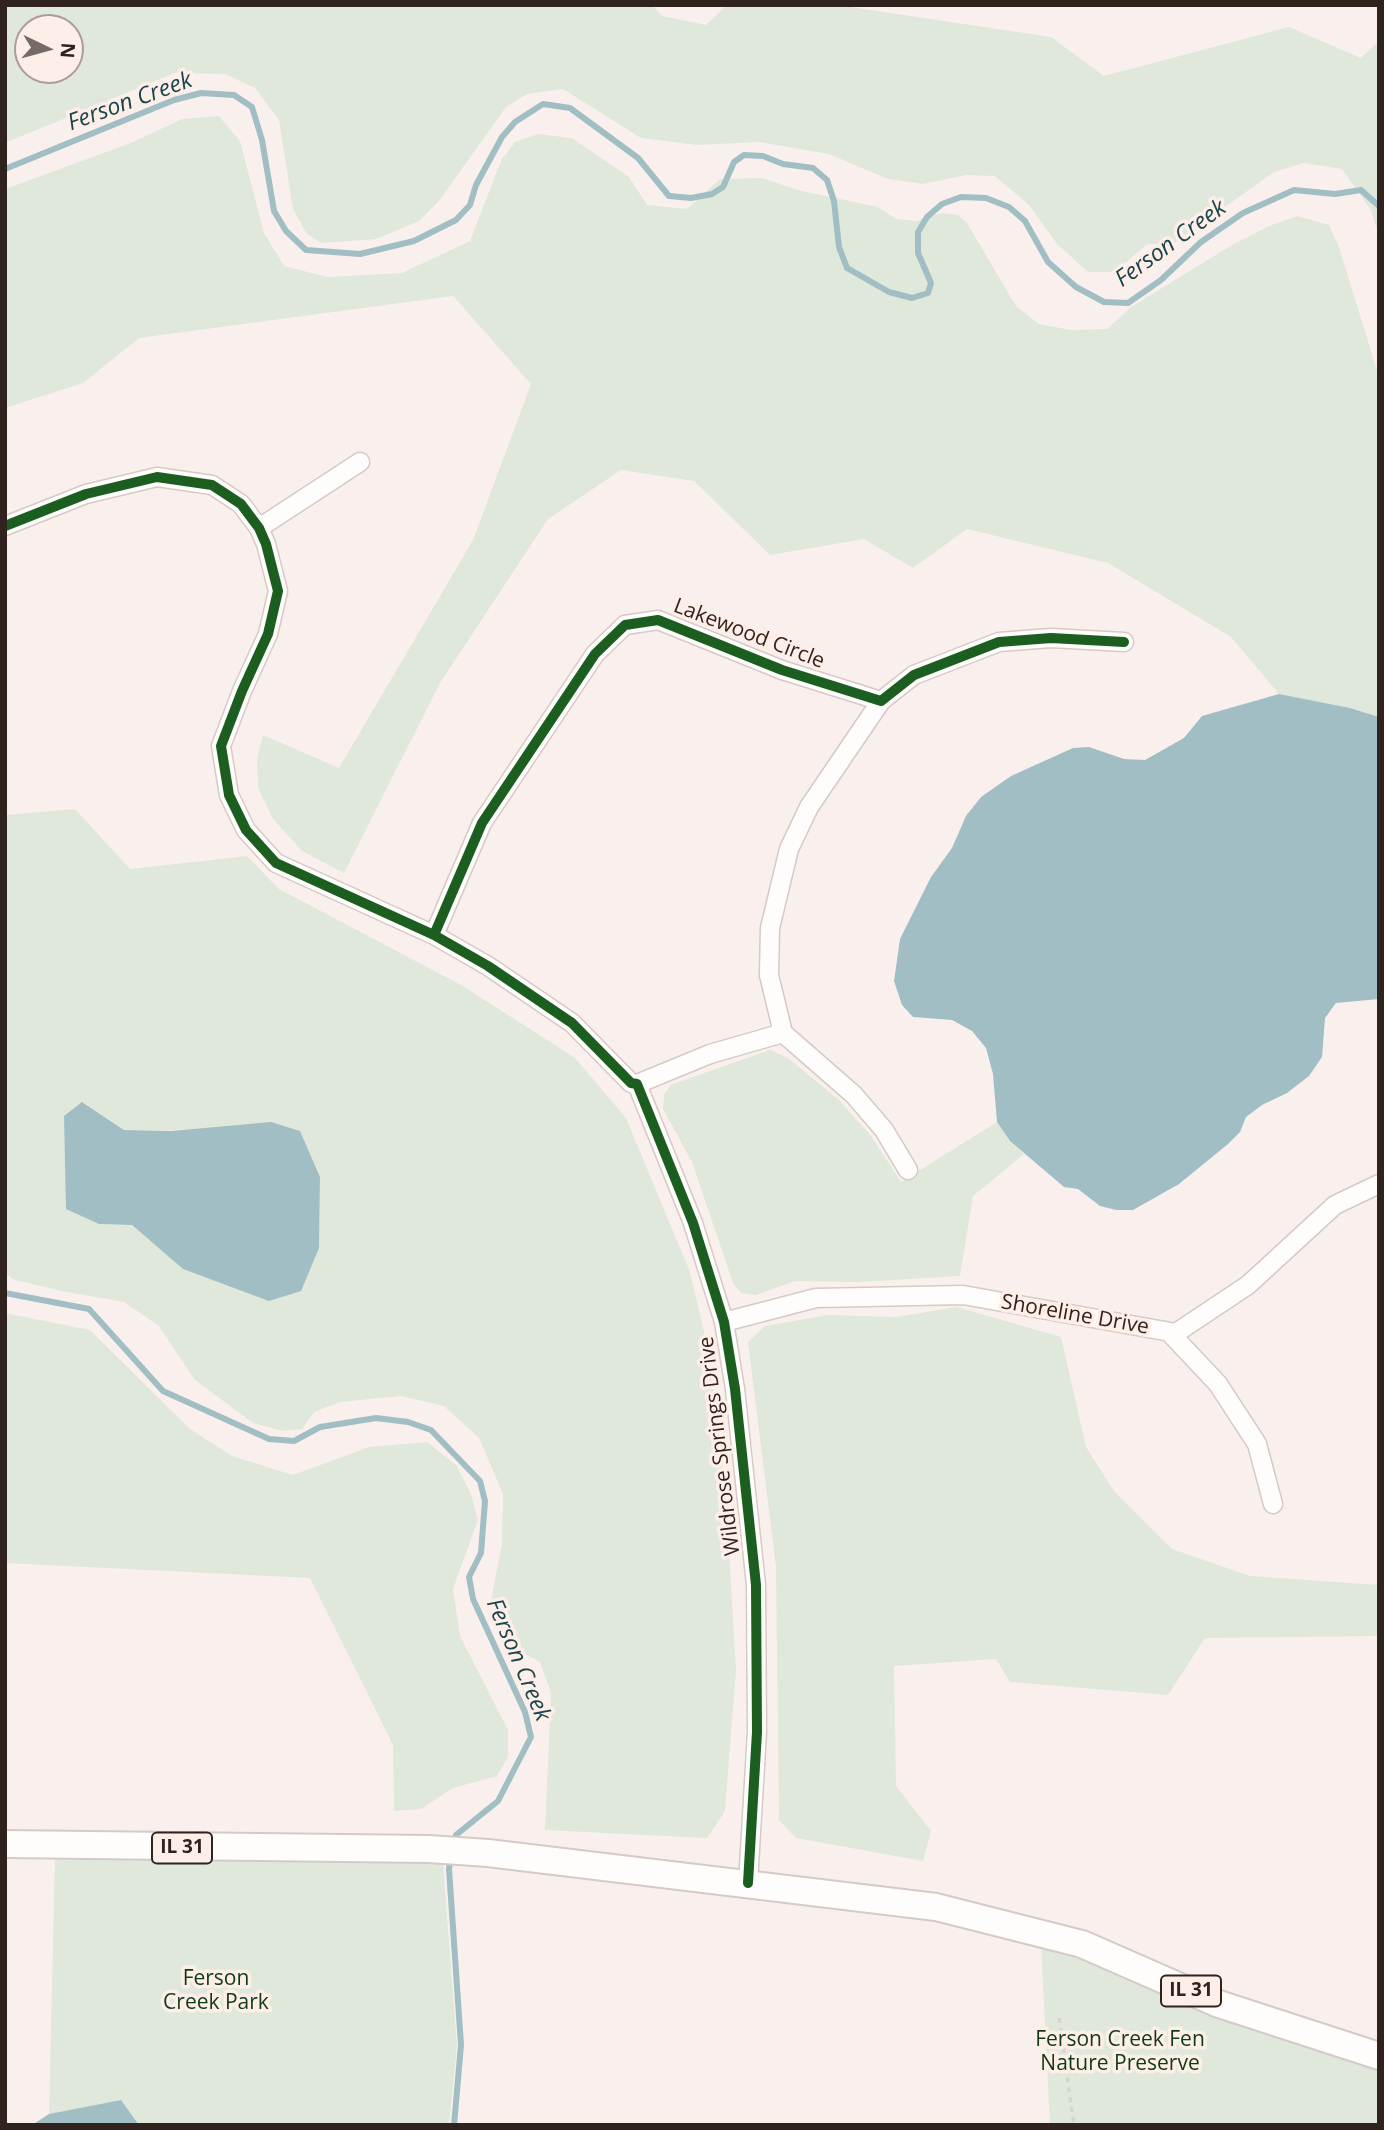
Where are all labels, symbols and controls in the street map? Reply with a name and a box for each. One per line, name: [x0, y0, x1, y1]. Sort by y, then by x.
north arrow: [14, 14, 84, 84]
text: N: [54, 42, 82, 59]
water label: Ferson Creek: [64, 67, 196, 137]
water label: Ferson Creek: [1110, 195, 1232, 293]
street label: Lakewood Circle: [670, 594, 828, 674]
street label: Shoreline Drive: [999, 1290, 1151, 1340]
street label: Wildrose Springs Drive: [694, 1335, 746, 1557]
water label: Ferson Creek: [480, 1595, 556, 1725]
road number: IL 31: [152, 1832, 212, 1864]
park label: Ferson Creek Park: [163, 1966, 269, 2016]
road number: IL 31: [1161, 1976, 1221, 2007]
park label: Ferson Creek Fen Nature Preserve: [1035, 2027, 1205, 2077]

